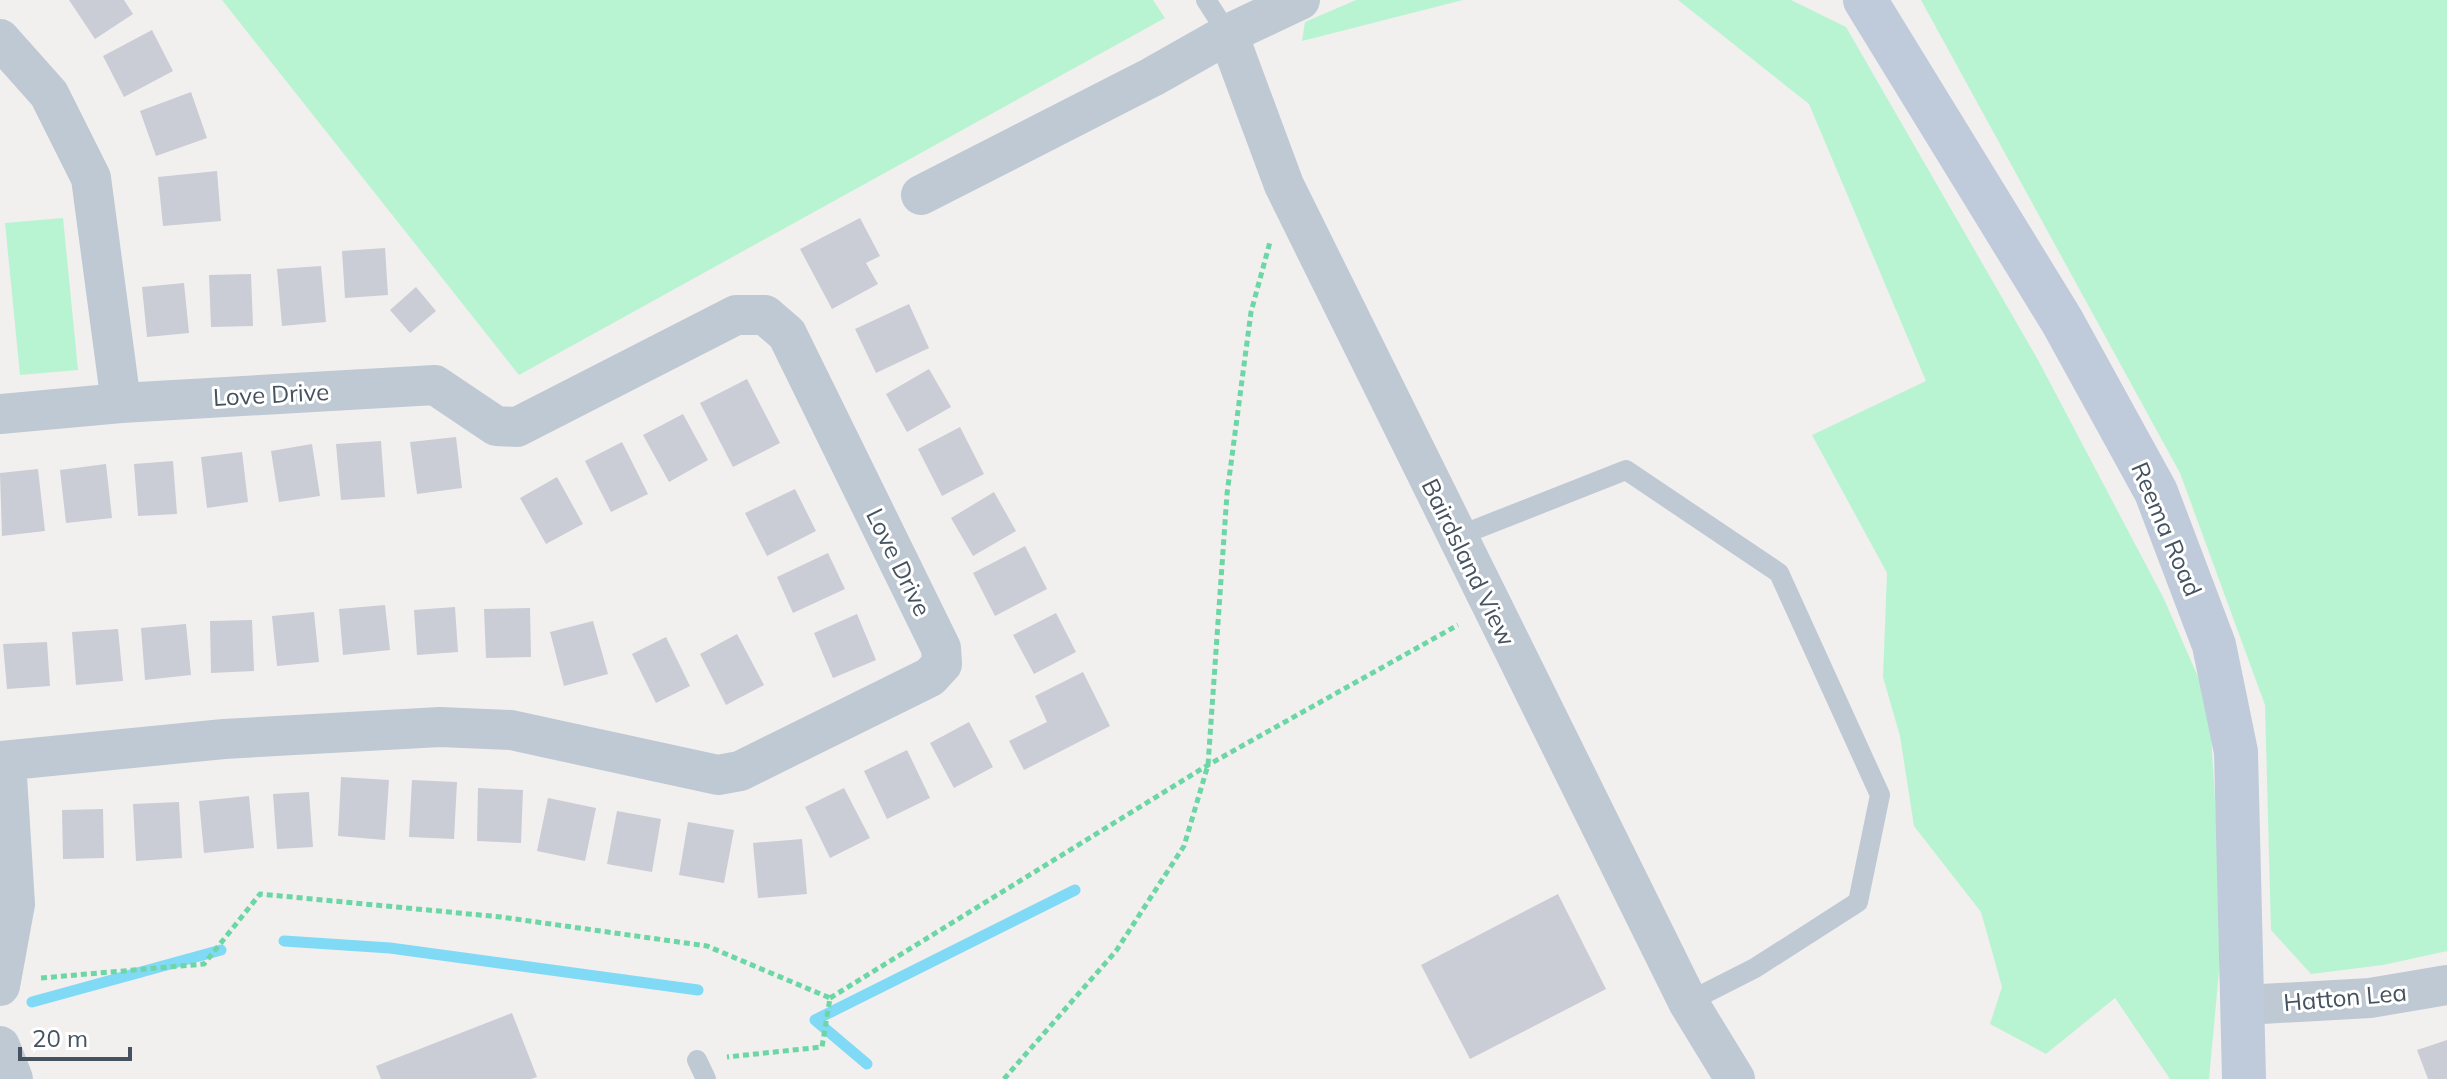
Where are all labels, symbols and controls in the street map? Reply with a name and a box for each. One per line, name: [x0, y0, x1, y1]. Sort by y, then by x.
street label: Love Drive: [212, 376, 330, 412]
street label: Reema Road: [2125, 457, 2209, 601]
street label: Bairdsland View: [1416, 473, 1523, 651]
street label: Love Drive: [860, 503, 938, 621]
street label: Hatton Lea: [2282, 977, 2408, 1017]
scale bar: [20, 1011, 130, 1061]
text: 20 m: [32, 1023, 88, 1053]

